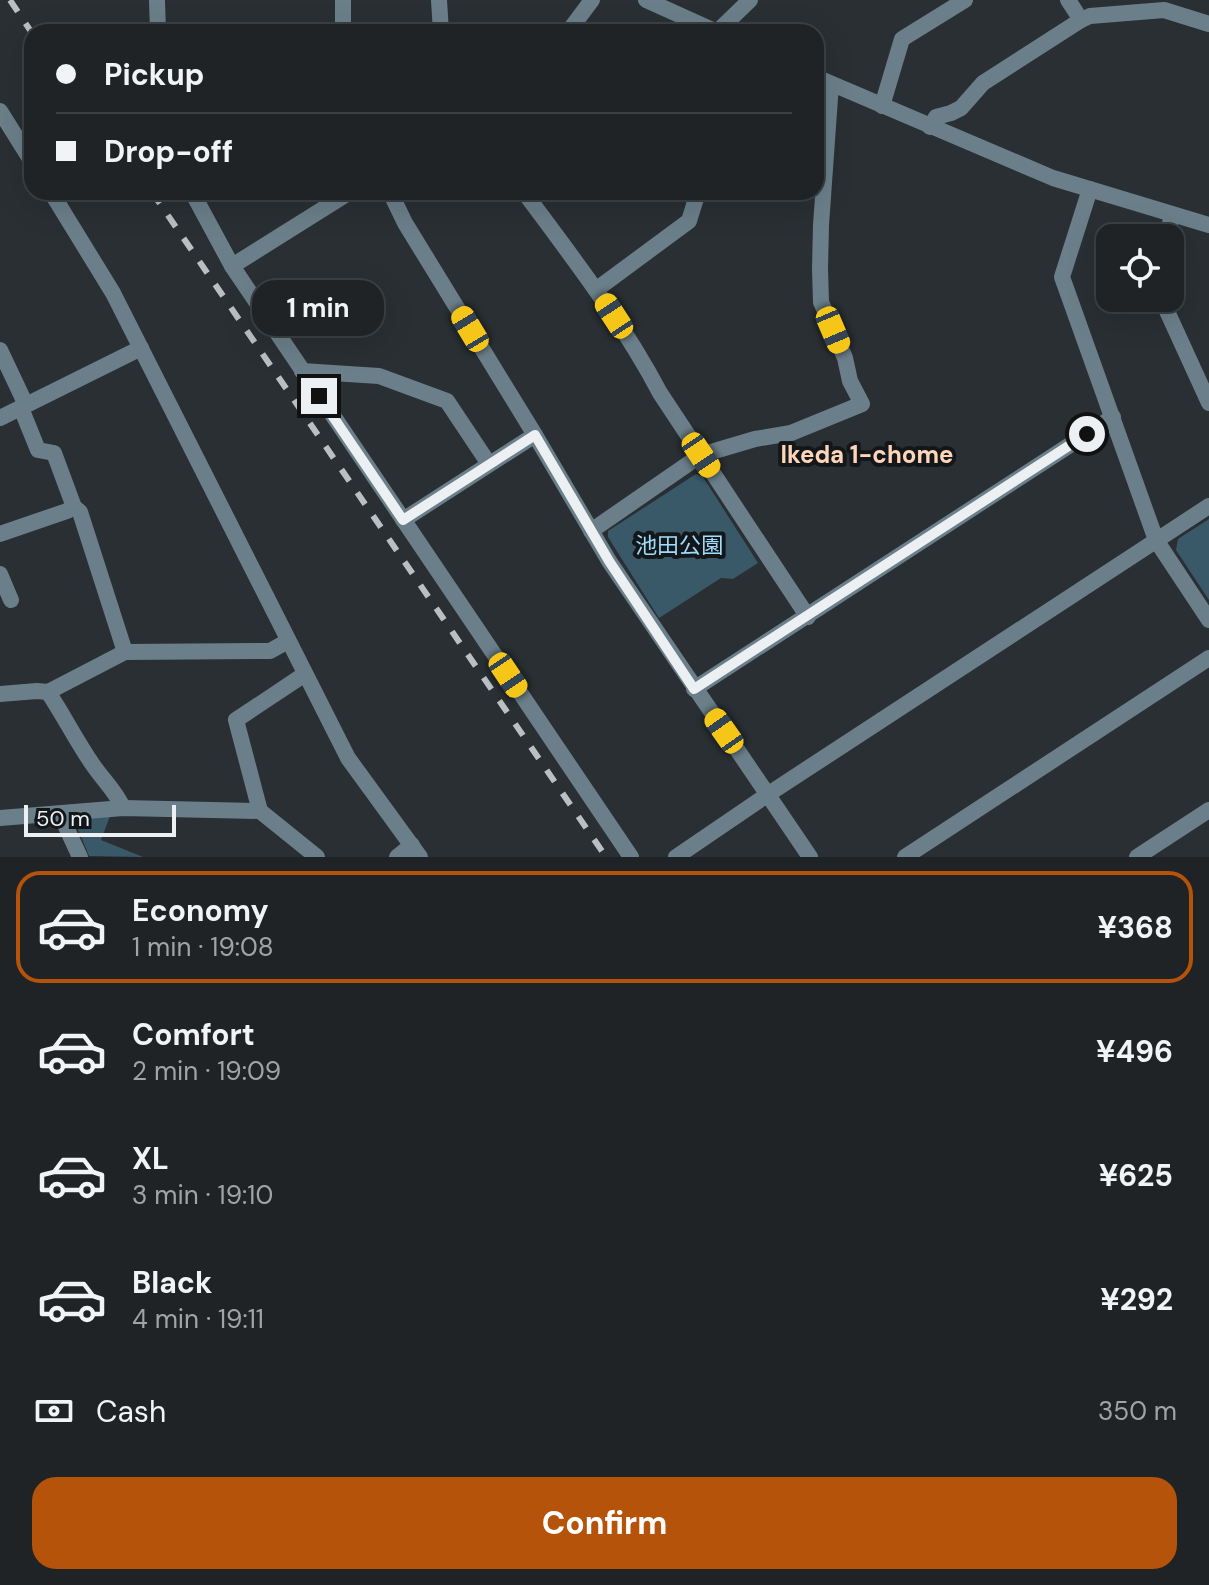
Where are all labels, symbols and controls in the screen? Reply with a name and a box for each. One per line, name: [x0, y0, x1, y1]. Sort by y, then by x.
text: Pickup: [104, 55, 204, 94]
text: Drop-off: [104, 132, 233, 171]
map controls: [1096, 224, 1184, 312]
button: locate: [1096, 224, 1184, 312]
callout: 1 min: [253, 280, 385, 336]
car: [591, 289, 637, 343]
text: 1 min: [286, 291, 350, 325]
car: [447, 302, 493, 356]
car: [813, 303, 853, 357]
route end: [301, 378, 337, 414]
route start: [1069, 416, 1105, 452]
car: [678, 428, 724, 482]
district label: Ikeda 1-chome: [781, 439, 953, 470]
park label: 池田公園: [635, 531, 723, 560]
car: [485, 648, 531, 702]
car: [700, 704, 748, 758]
scale bar: [24, 801, 176, 837]
text: 50 m: [36, 804, 90, 833]
icon: car: [36, 891, 108, 963]
text: Economy: [132, 891, 269, 930]
text: ¥368: [1097, 908, 1173, 947]
text: 1 min · 19:08: [132, 930, 274, 964]
icon: car: [36, 1015, 108, 1087]
text: Comfort: [132, 1015, 255, 1054]
text: ¥496: [1096, 1032, 1173, 1071]
text: 2 min · 19:09: [132, 1054, 281, 1088]
icon: car: [36, 1139, 108, 1211]
text: XL: [132, 1139, 169, 1178]
text: ¥625: [1099, 1156, 1173, 1195]
text: 3 min · 19:10: [132, 1178, 273, 1212]
icon: car: [36, 1263, 108, 1335]
text: Black: [132, 1263, 212, 1302]
text: ¥292: [1100, 1280, 1173, 1319]
text: 4 min · 19:11: [132, 1302, 264, 1336]
icon: cash: [32, 1389, 76, 1433]
text: Cash: [96, 1392, 166, 1431]
text: 350 m: [1098, 1394, 1177, 1428]
button: Confirm: [32, 1477, 1177, 1569]

